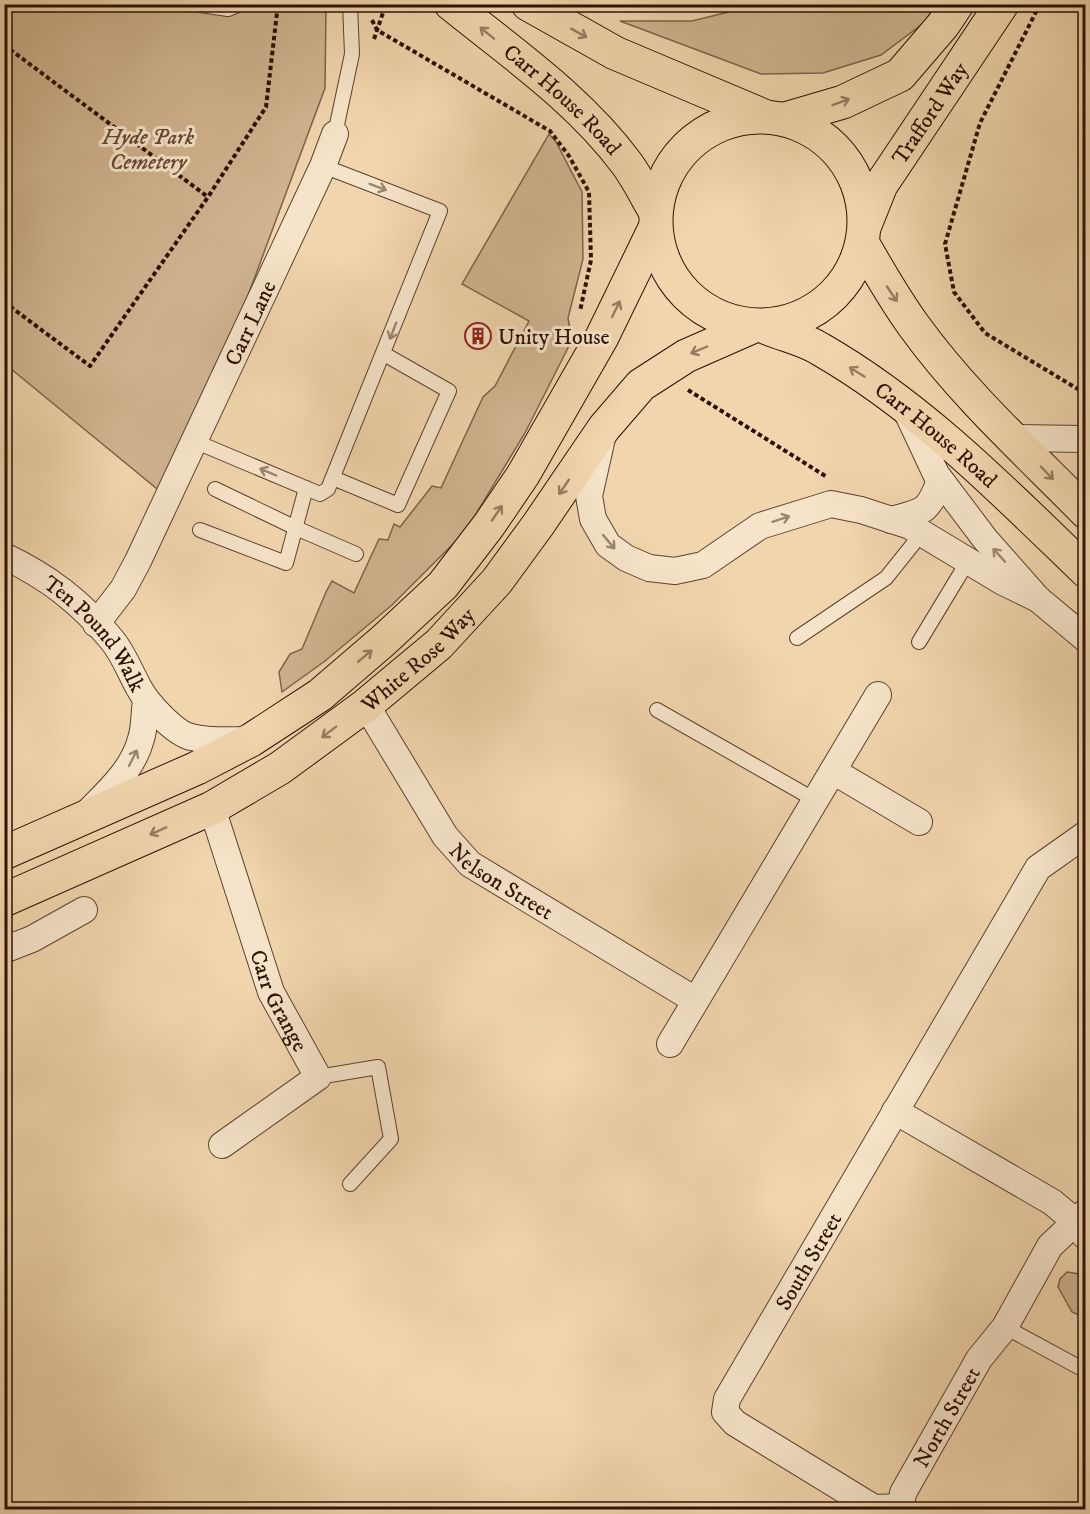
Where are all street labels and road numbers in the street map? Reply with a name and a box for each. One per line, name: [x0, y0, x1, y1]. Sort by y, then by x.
street label: Carr House Road: [498, 39, 627, 161]
street label: Trafford Way: [887, 57, 975, 170]
street label: Carr Lane: [219, 277, 282, 370]
street label: Carr House Road: [869, 377, 1002, 494]
street label: Ten Pound Walk: [38, 570, 151, 697]
street label: White Rose Way: [355, 602, 481, 719]
street label: Nelson Street: [443, 838, 558, 926]
street label: Carr Grange: [243, 947, 313, 1057]
street label: South Street: [770, 1208, 848, 1315]
street label: North Street: [908, 1362, 987, 1473]

